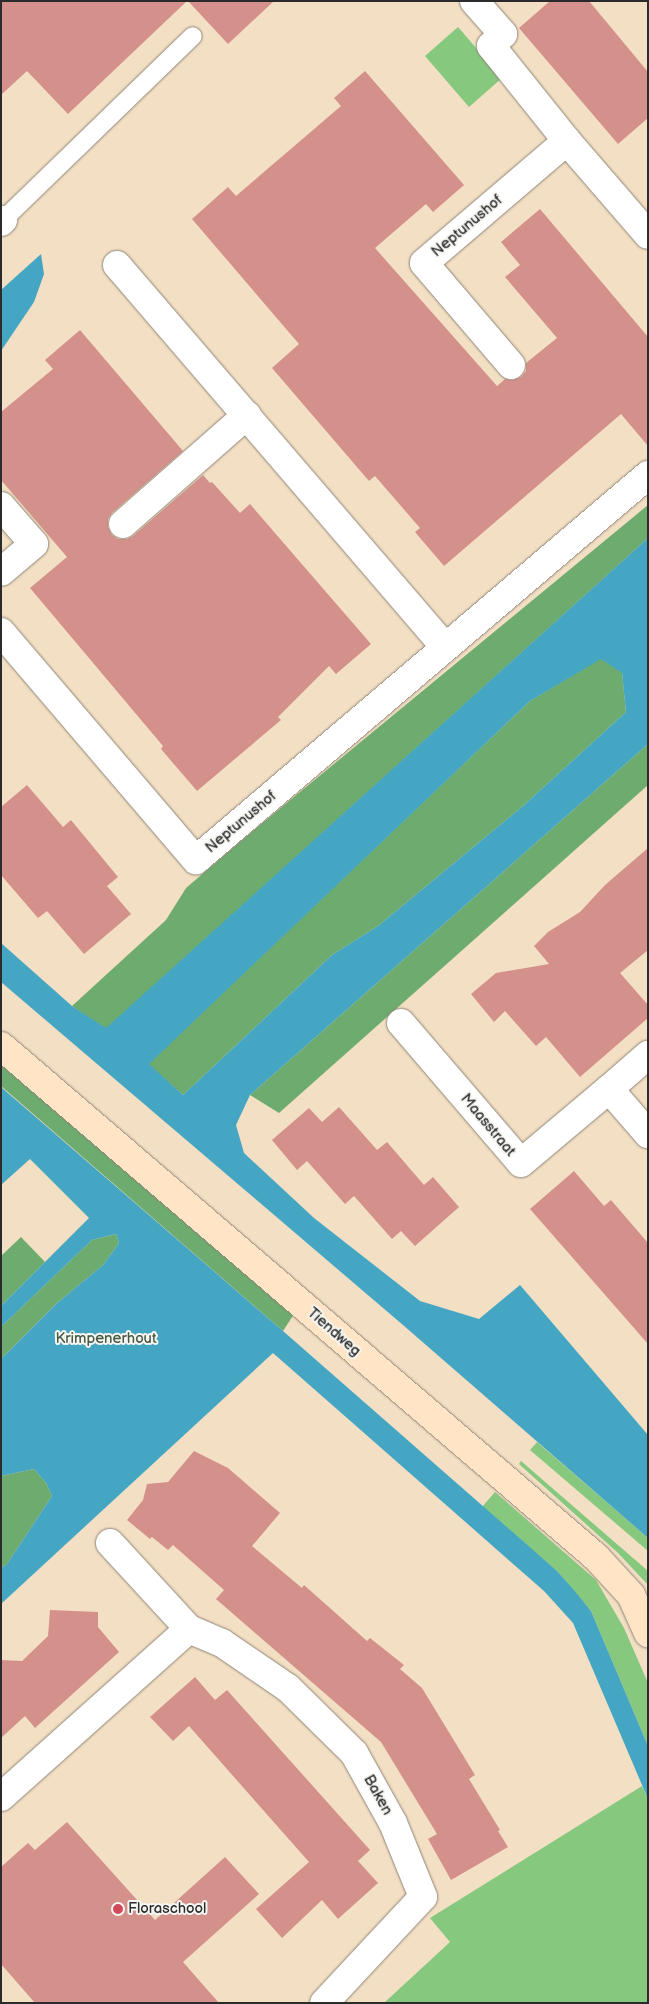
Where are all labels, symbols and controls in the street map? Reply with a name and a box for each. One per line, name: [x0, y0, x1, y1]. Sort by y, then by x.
street label: Neptunushof: [428, 191, 506, 261]
street label: Neptunushof: [202, 787, 280, 857]
street label: Maasstraat: [457, 1090, 519, 1160]
street label: Tiendweg: [304, 1304, 364, 1360]
park label: Krimpenerhout: [56, 1330, 156, 1348]
street label: Baken: [360, 1772, 396, 1818]
place label: Floraschool: [128, 1900, 206, 1918]
marker: Floraschool: [112, 1903, 124, 1915]

